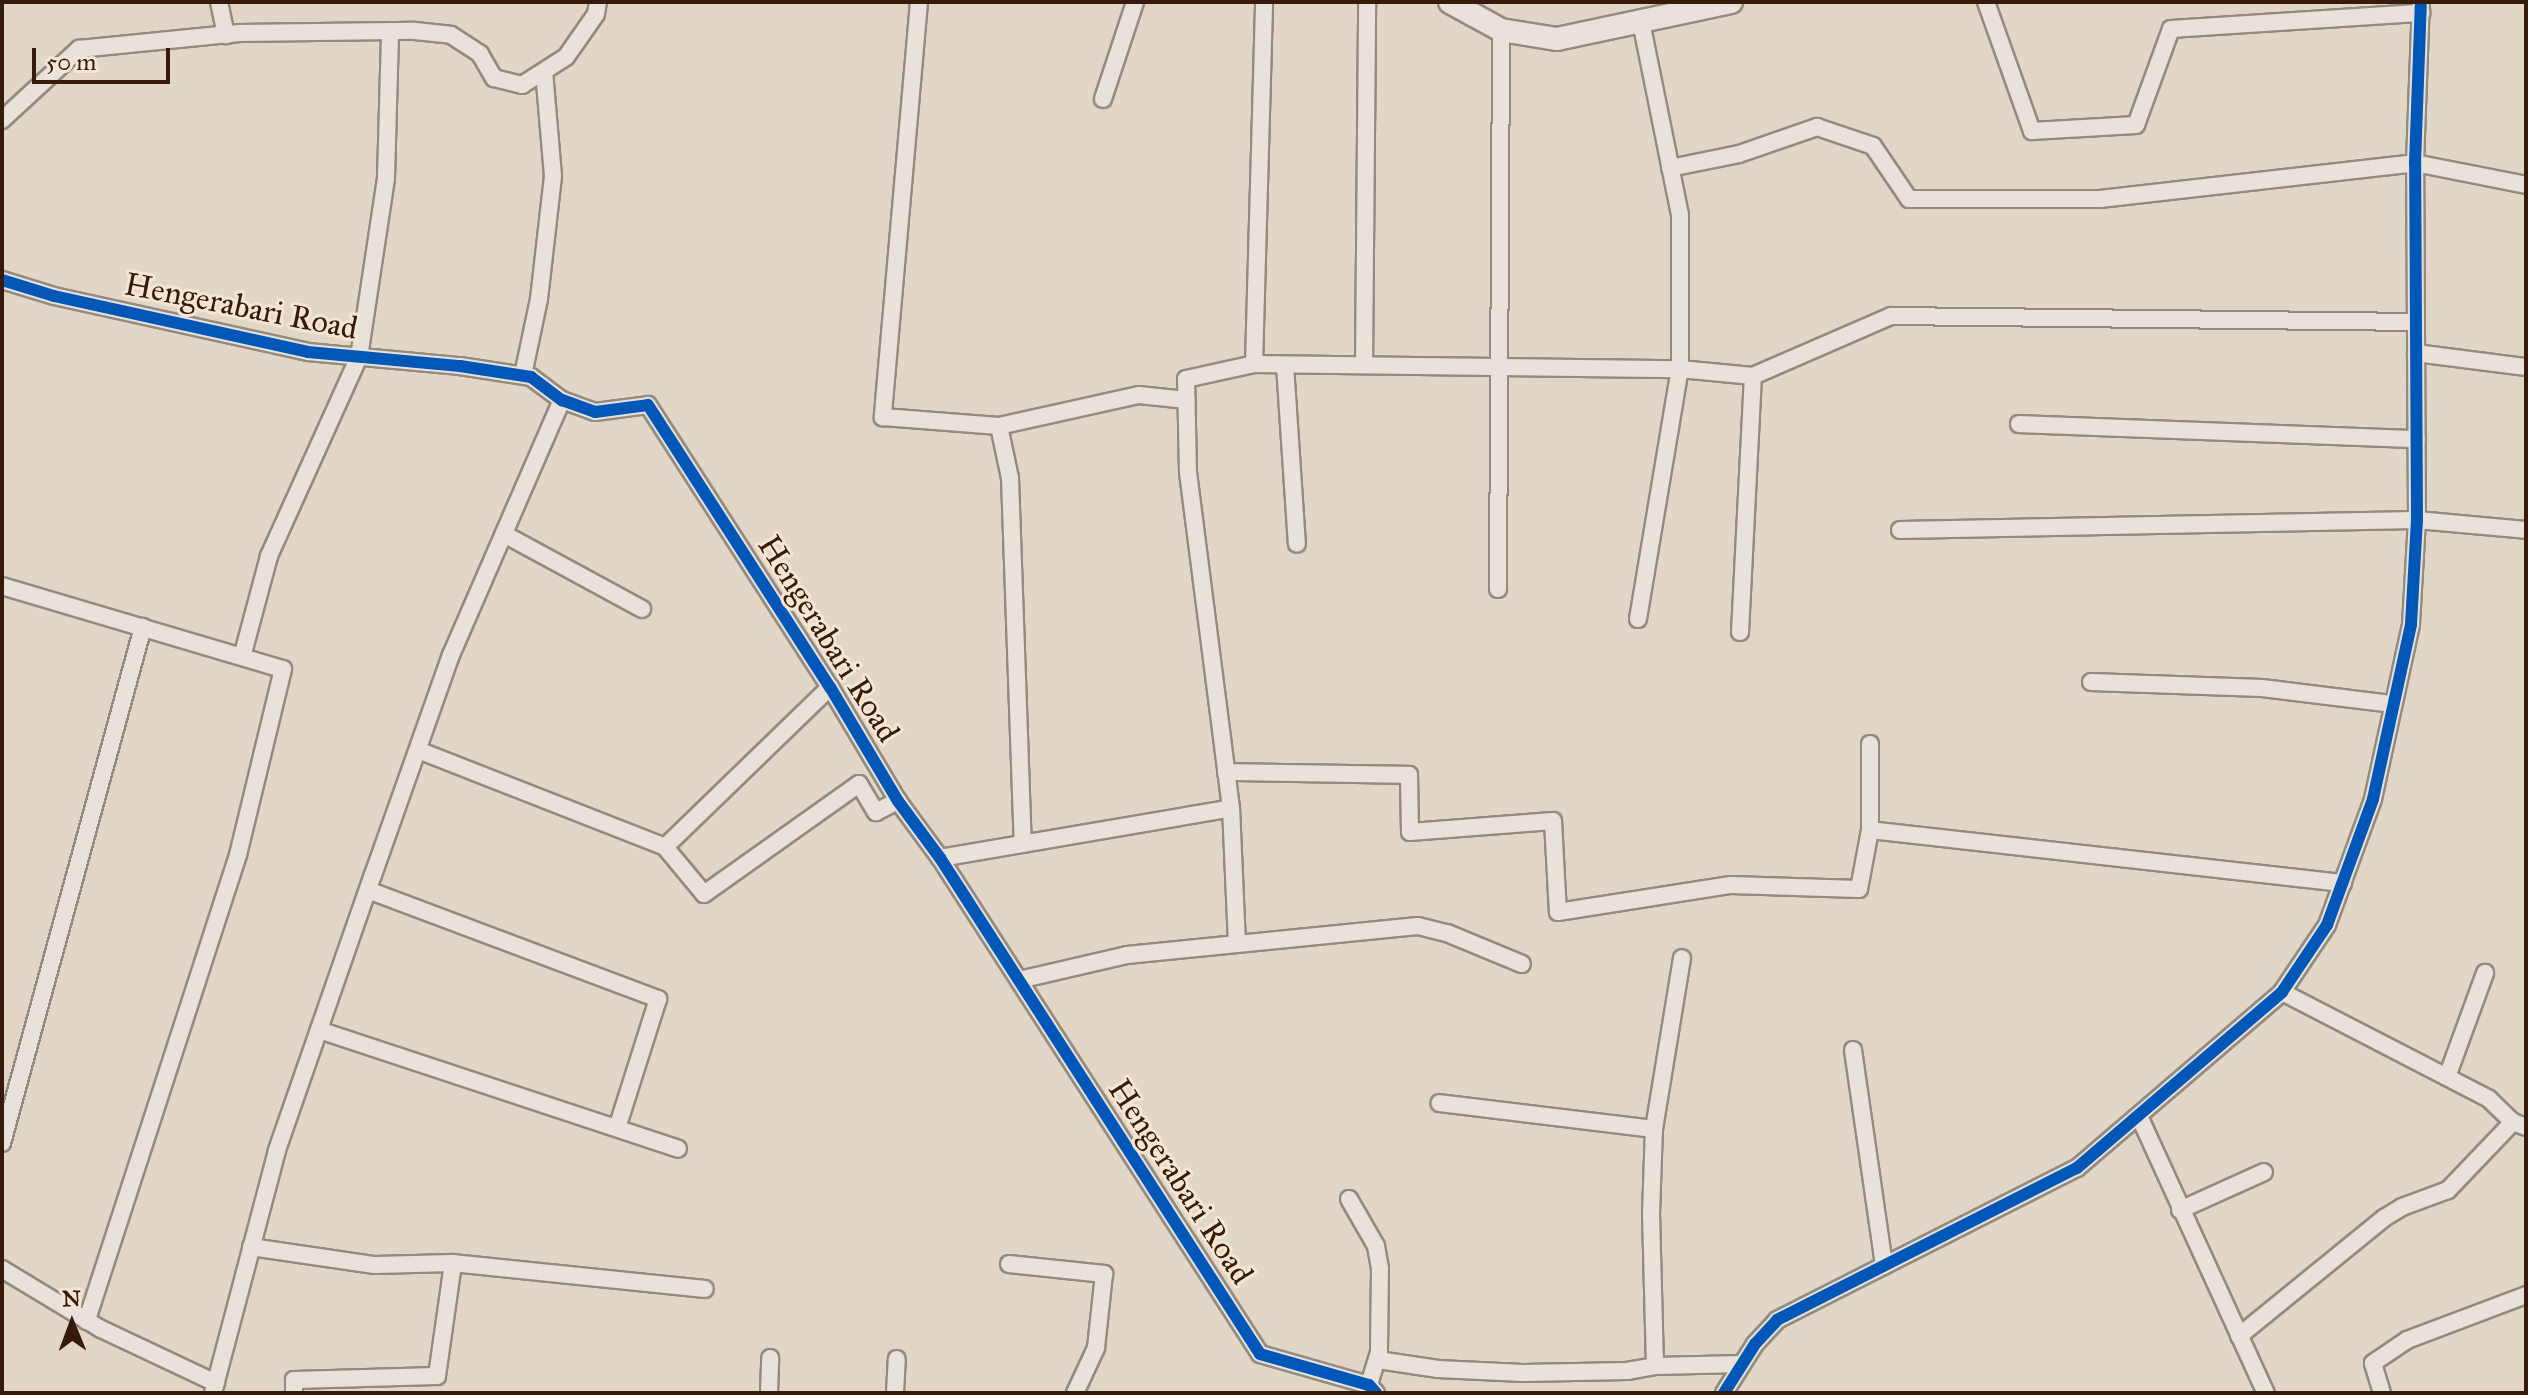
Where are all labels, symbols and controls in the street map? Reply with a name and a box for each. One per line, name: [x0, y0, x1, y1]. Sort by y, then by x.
scale bar: [36, 32, 174, 82]
text: 50 m: [46, 47, 96, 77]
street label: Hengerabari Road: [121, 266, 361, 348]
street label: Hengerabari Road: [749, 528, 907, 750]
street label: Hengerabari Road: [1099, 1072, 1261, 1292]
north arrow: [32, 1283, 112, 1363]
text: N: [62, 1285, 81, 1312]

